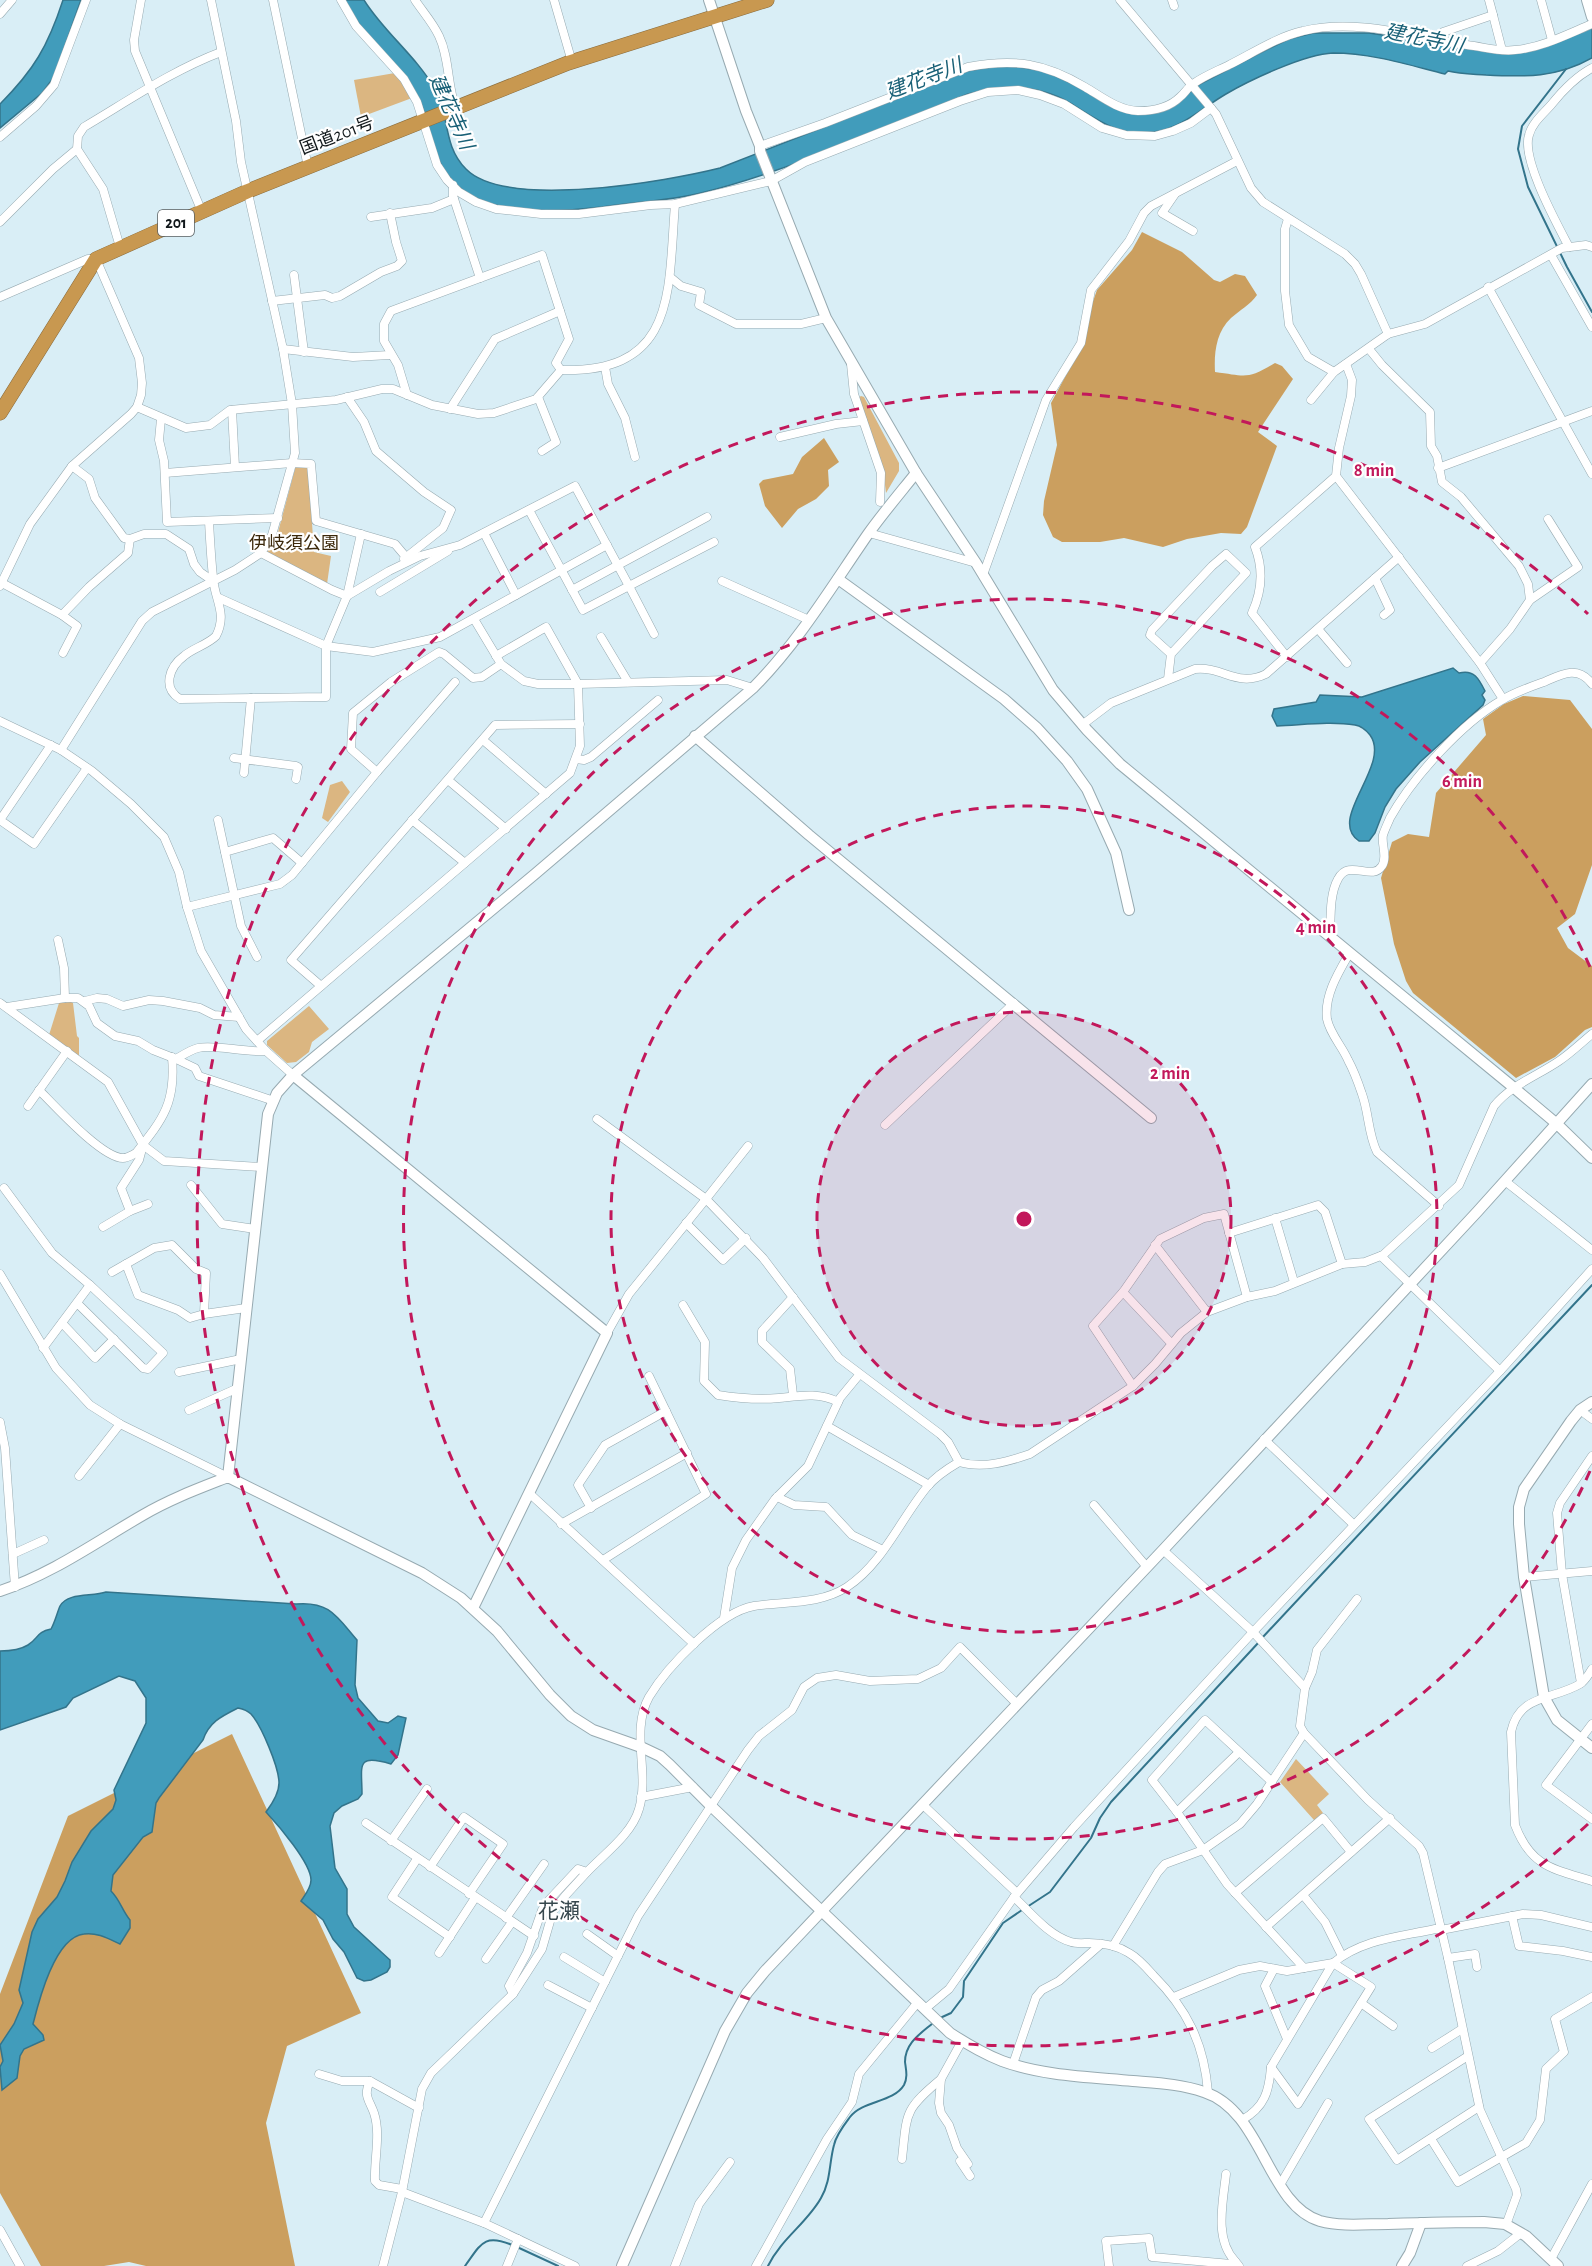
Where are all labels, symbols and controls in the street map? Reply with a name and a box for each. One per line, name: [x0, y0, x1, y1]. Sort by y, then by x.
water label: 建花寺川: [1383, 21, 1467, 57]
water label: 建花寺川: [883, 54, 967, 103]
water label: 建花寺川: [426, 71, 478, 154]
street label: 国道201号: [297, 112, 377, 158]
road number: 201: [158, 210, 194, 236]
text: 8 min: [1354, 462, 1394, 480]
park label: 伊岐須公園: [249, 533, 339, 553]
text: 6 min: [1442, 773, 1482, 791]
text: 4 min: [1296, 919, 1336, 937]
text: 2 min: [1150, 1065, 1190, 1083]
centre of rings: [1014, 1209, 1034, 1229]
district label: 花瀬: [538, 1900, 580, 1922]

